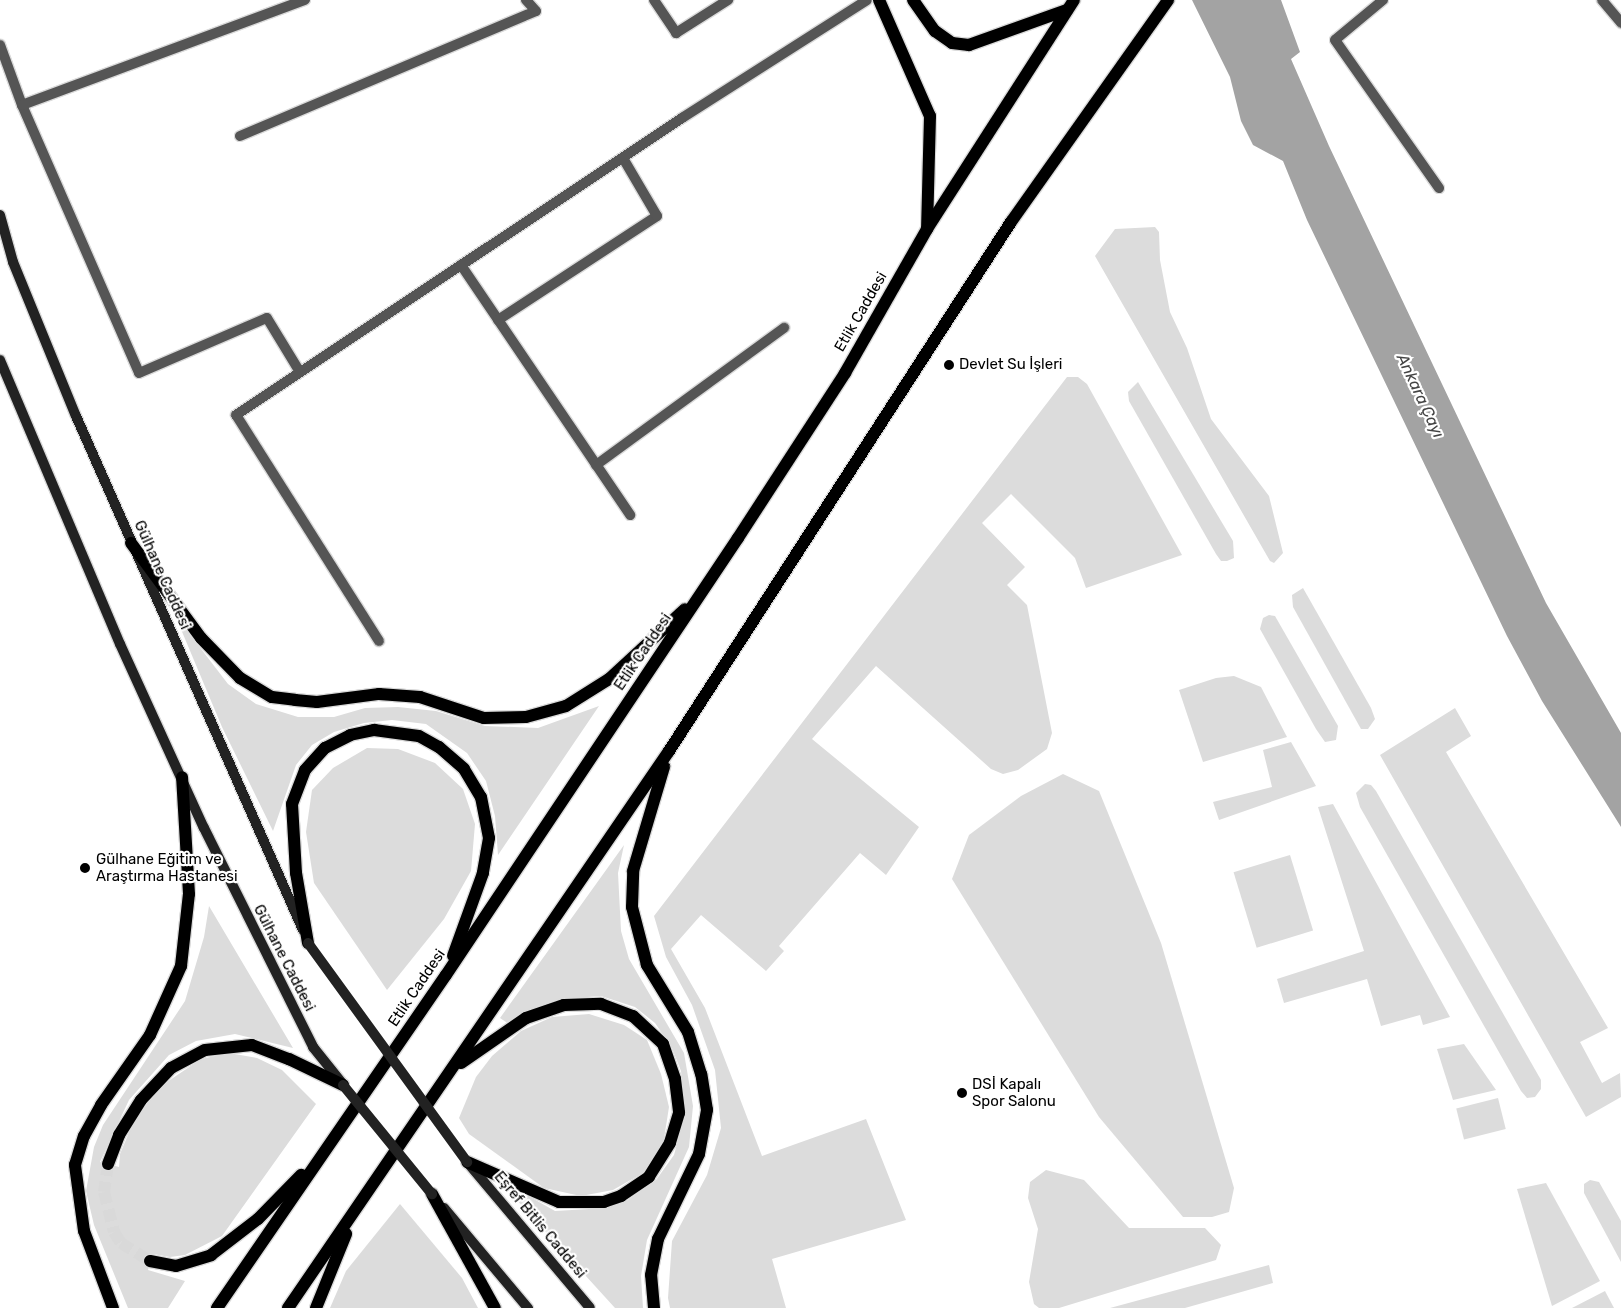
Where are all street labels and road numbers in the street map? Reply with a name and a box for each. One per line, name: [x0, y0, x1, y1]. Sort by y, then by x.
street label: Etlik Caddesi: [831, 269, 891, 355]
street label: Gülhane Caddesi: [130, 518, 194, 632]
street label: Etlik Caddesi: [611, 610, 675, 694]
street label: Gülhane Caddesi: [249, 902, 319, 1014]
street label: Etlik Caddesi: [385, 946, 449, 1030]
street label: Eşref Bitlis Caddesi: [490, 1168, 590, 1282]

